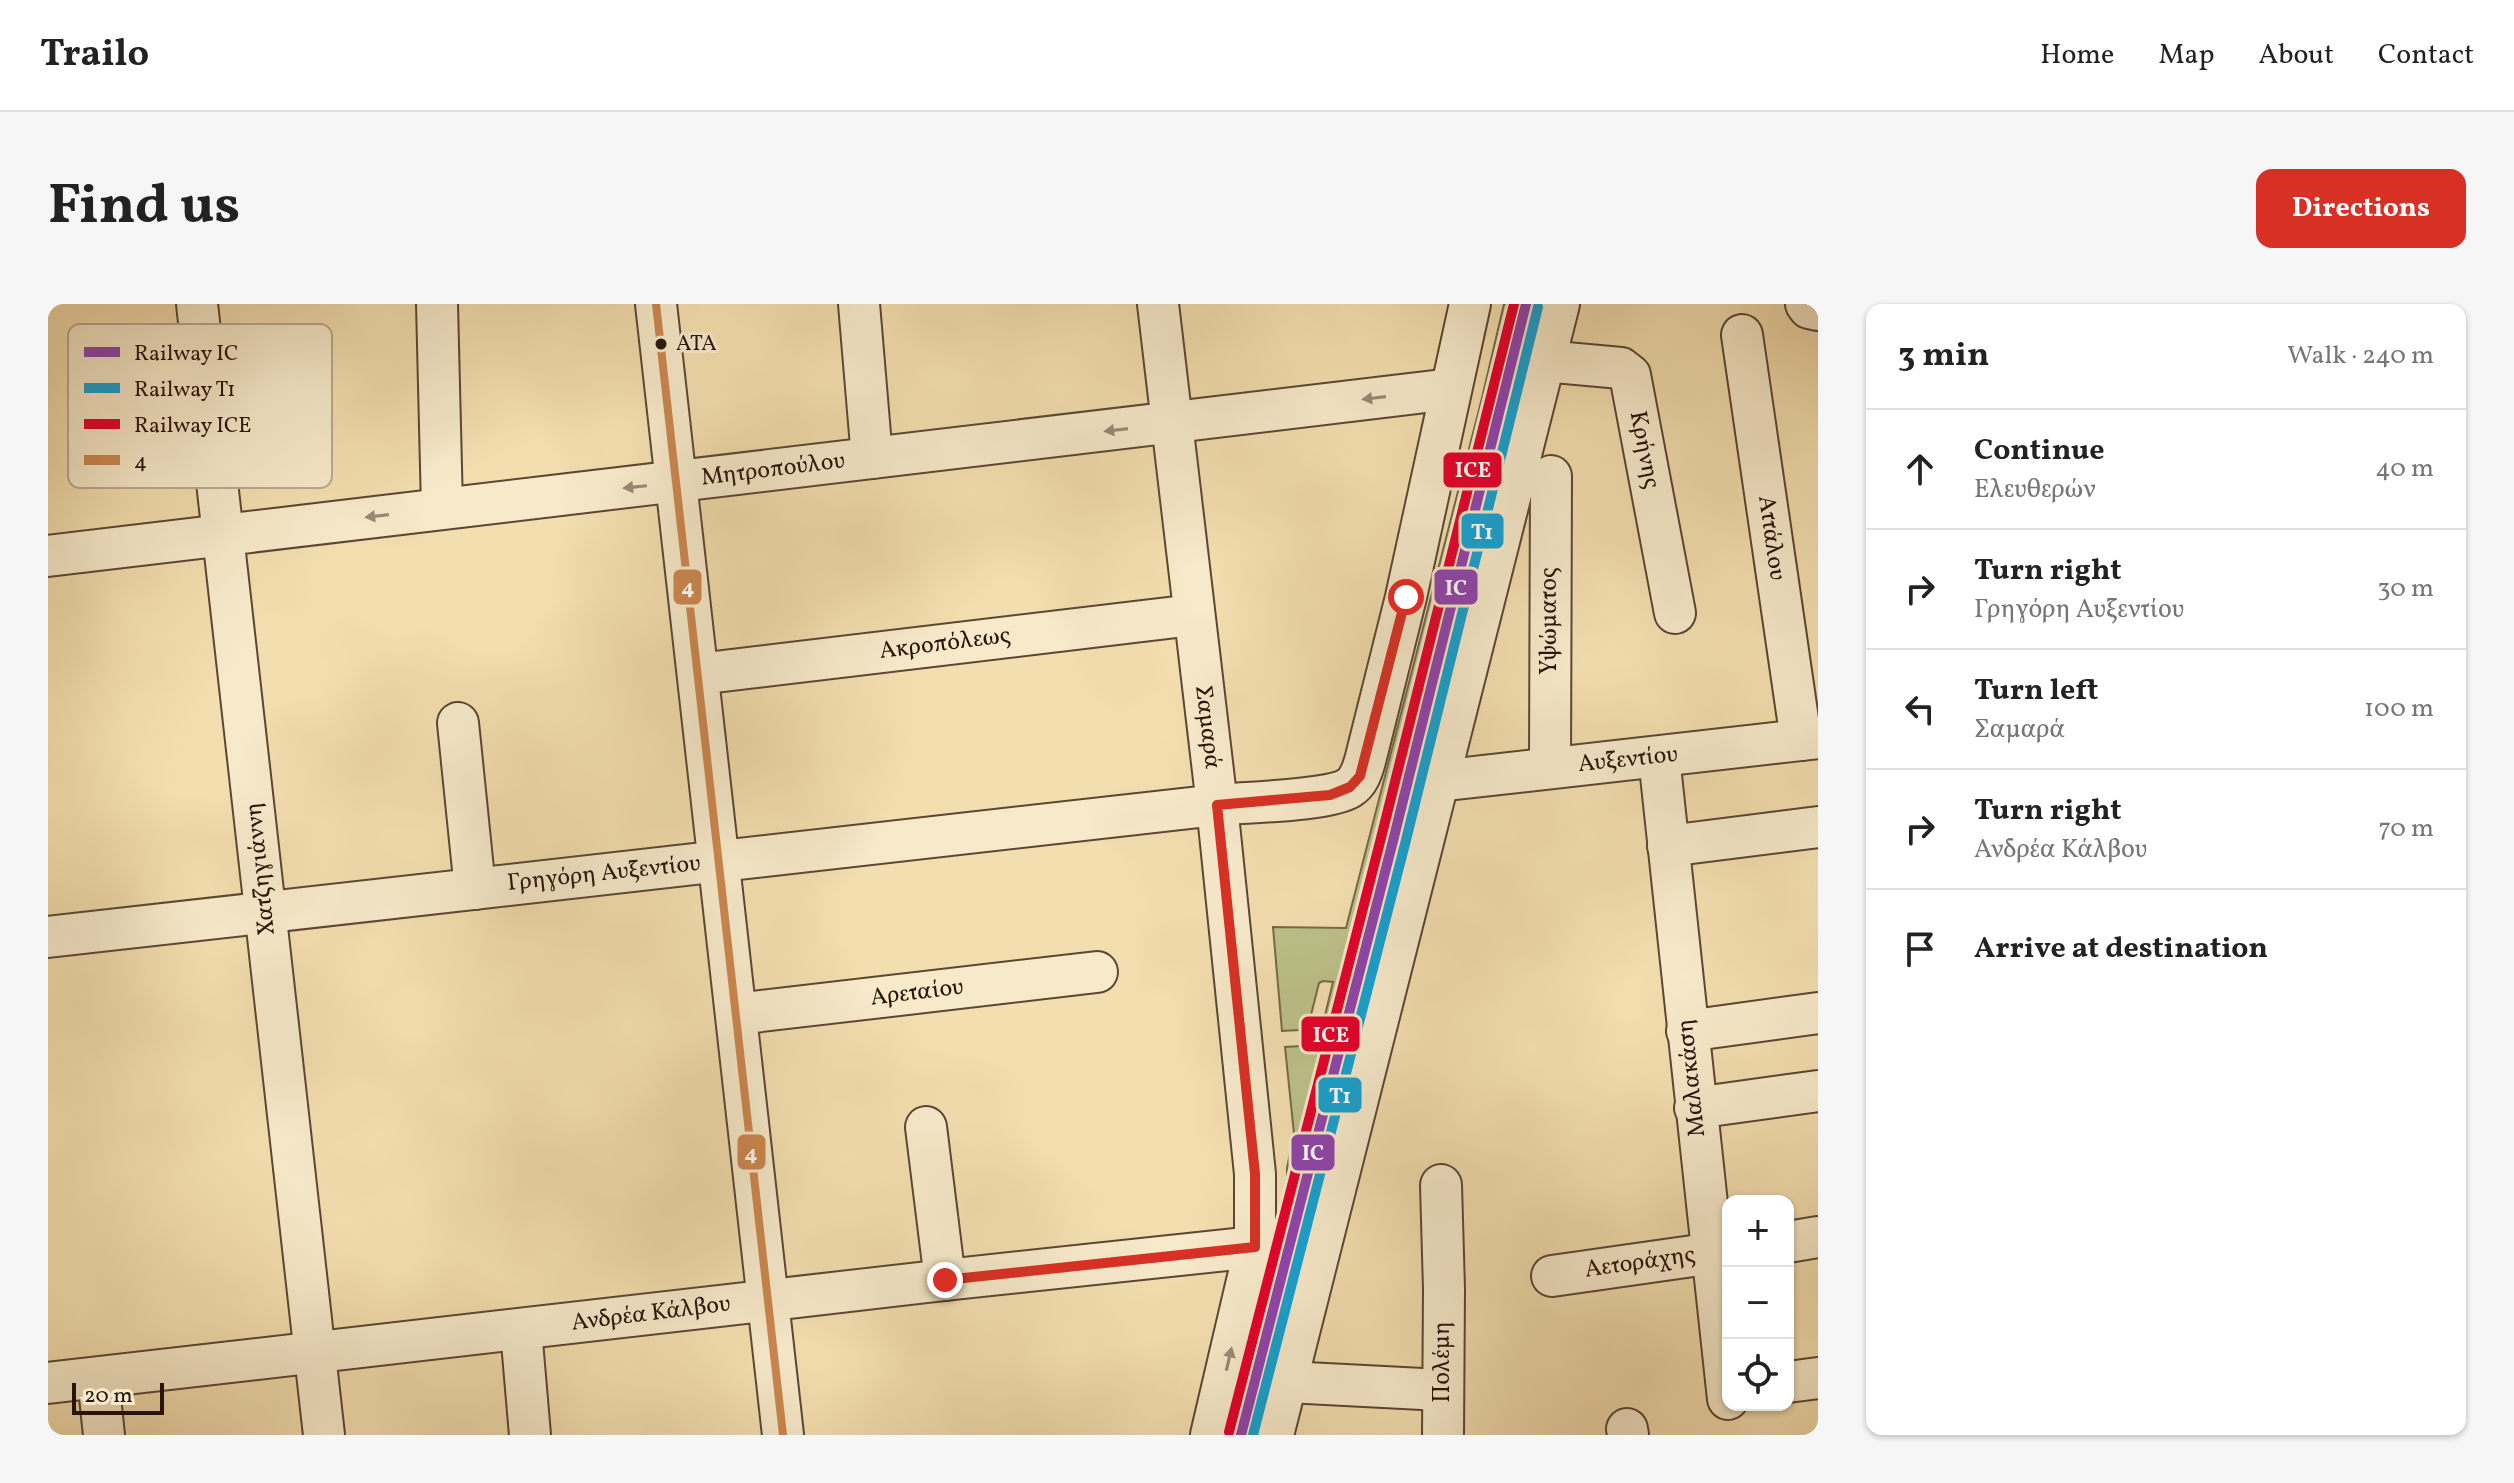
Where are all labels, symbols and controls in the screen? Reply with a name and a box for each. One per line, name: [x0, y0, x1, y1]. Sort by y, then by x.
text: Trailo: [40, 29, 149, 82]
text: Home: [2040, 36, 2114, 75]
text: Map: [2158, 36, 2214, 75]
text: About: [2258, 36, 2334, 75]
text: Contact: [2378, 36, 2474, 75]
text: Find us: [48, 169, 240, 247]
button: Directions: [2256, 169, 2466, 248]
legend: [68, 324, 332, 488]
place label: ΑΤΑ: [676, 329, 717, 360]
text: 3 min: [1898, 333, 1989, 380]
marker: ΑΤΑ: [653, 336, 669, 352]
text: Walk · 240 m: [2287, 338, 2434, 374]
text: Railway IC: [134, 339, 238, 370]
text: Railway T1: [134, 375, 236, 406]
one-way arrow: [1361, 392, 1386, 405]
street label: Κρήνης: [1620, 408, 1668, 492]
text: Railway ICE: [134, 411, 252, 442]
one-way arrow: [1103, 424, 1128, 437]
text: Continue: [1974, 430, 2105, 472]
street label: Μητροπούλου: [699, 444, 847, 496]
text: 4: [134, 447, 147, 478]
icon: ahead: [1898, 447, 1942, 491]
line badge: ICE: [1442, 451, 1503, 489]
text: 40 m: [2375, 451, 2434, 487]
text: ICE: [1455, 456, 1491, 487]
text: Ελευθερών: [1974, 472, 2096, 508]
one-way arrow: [622, 480, 647, 493]
street label: Αττάλου: [1748, 493, 1794, 583]
one-way arrow: [364, 509, 389, 522]
line badge: T1: [1460, 512, 1505, 550]
text: T1: [1471, 518, 1493, 549]
text: Turn right: [1974, 550, 2122, 592]
street label: Υψώματος: [1533, 567, 1567, 675]
icon: right: [1898, 567, 1942, 611]
line badge: 4: [672, 568, 703, 606]
line badge: IC: [1433, 568, 1479, 606]
text: 30 m: [2377, 571, 2434, 607]
text: 4: [681, 573, 695, 604]
text: IC: [1445, 574, 1467, 605]
route start: [1388, 579, 1424, 615]
text: Γρηγόρη Αυξεντίου: [1974, 592, 2184, 628]
street label: Ακροπόλεως: [877, 619, 1013, 669]
text: Turn left: [1974, 670, 2098, 712]
street label: Σαμαρά: [1185, 683, 1229, 771]
icon: left: [1898, 687, 1942, 731]
text: 100 m: [2364, 691, 2434, 727]
text: Σαμαρά: [1974, 712, 2065, 748]
street label: Αυξεντίου: [1576, 738, 1680, 782]
text: Turn right: [1974, 790, 2122, 832]
street label: Χατζηγιάννη: [237, 801, 285, 937]
icon: right: [1898, 807, 1942, 851]
text: 70 m: [2379, 811, 2434, 847]
text: Ανδρέα Κάλβου: [1974, 832, 2147, 868]
street label: Γρηγόρη Αυξεντίου: [506, 847, 702, 901]
icon: arrive: [1898, 927, 1942, 971]
text: Arrive at destination: [1974, 928, 2268, 970]
street label: Αρεταίου: [868, 970, 966, 1016]
line badge: ICE: [1300, 1015, 1361, 1053]
street label: Μαλακάση: [1669, 1017, 1715, 1139]
text: ICE: [1313, 1021, 1349, 1052]
line badge: T1: [1317, 1076, 1363, 1114]
text: T1: [1329, 1082, 1351, 1113]
line badge: 4: [736, 1133, 767, 1171]
line badge: IC: [1290, 1133, 1336, 1172]
text: 4: [744, 1139, 758, 1170]
text: IC: [1302, 1139, 1324, 1170]
map controls: [1722, 1195, 1794, 1411]
button: +: [1722, 1195, 1794, 1267]
street label: Αετοράχης: [1582, 1238, 1698, 1288]
route end: [927, 1262, 963, 1298]
button: −: [1722, 1267, 1794, 1339]
street label: Ανδρέα Κάλβου: [570, 1287, 732, 1341]
street label: Πολέμη: [1426, 1321, 1460, 1403]
button: locate: [1722, 1339, 1794, 1411]
one-way arrow: [1223, 1346, 1236, 1371]
scale bar: [72, 1379, 164, 1415]
text: 20 m: [84, 1381, 133, 1412]

